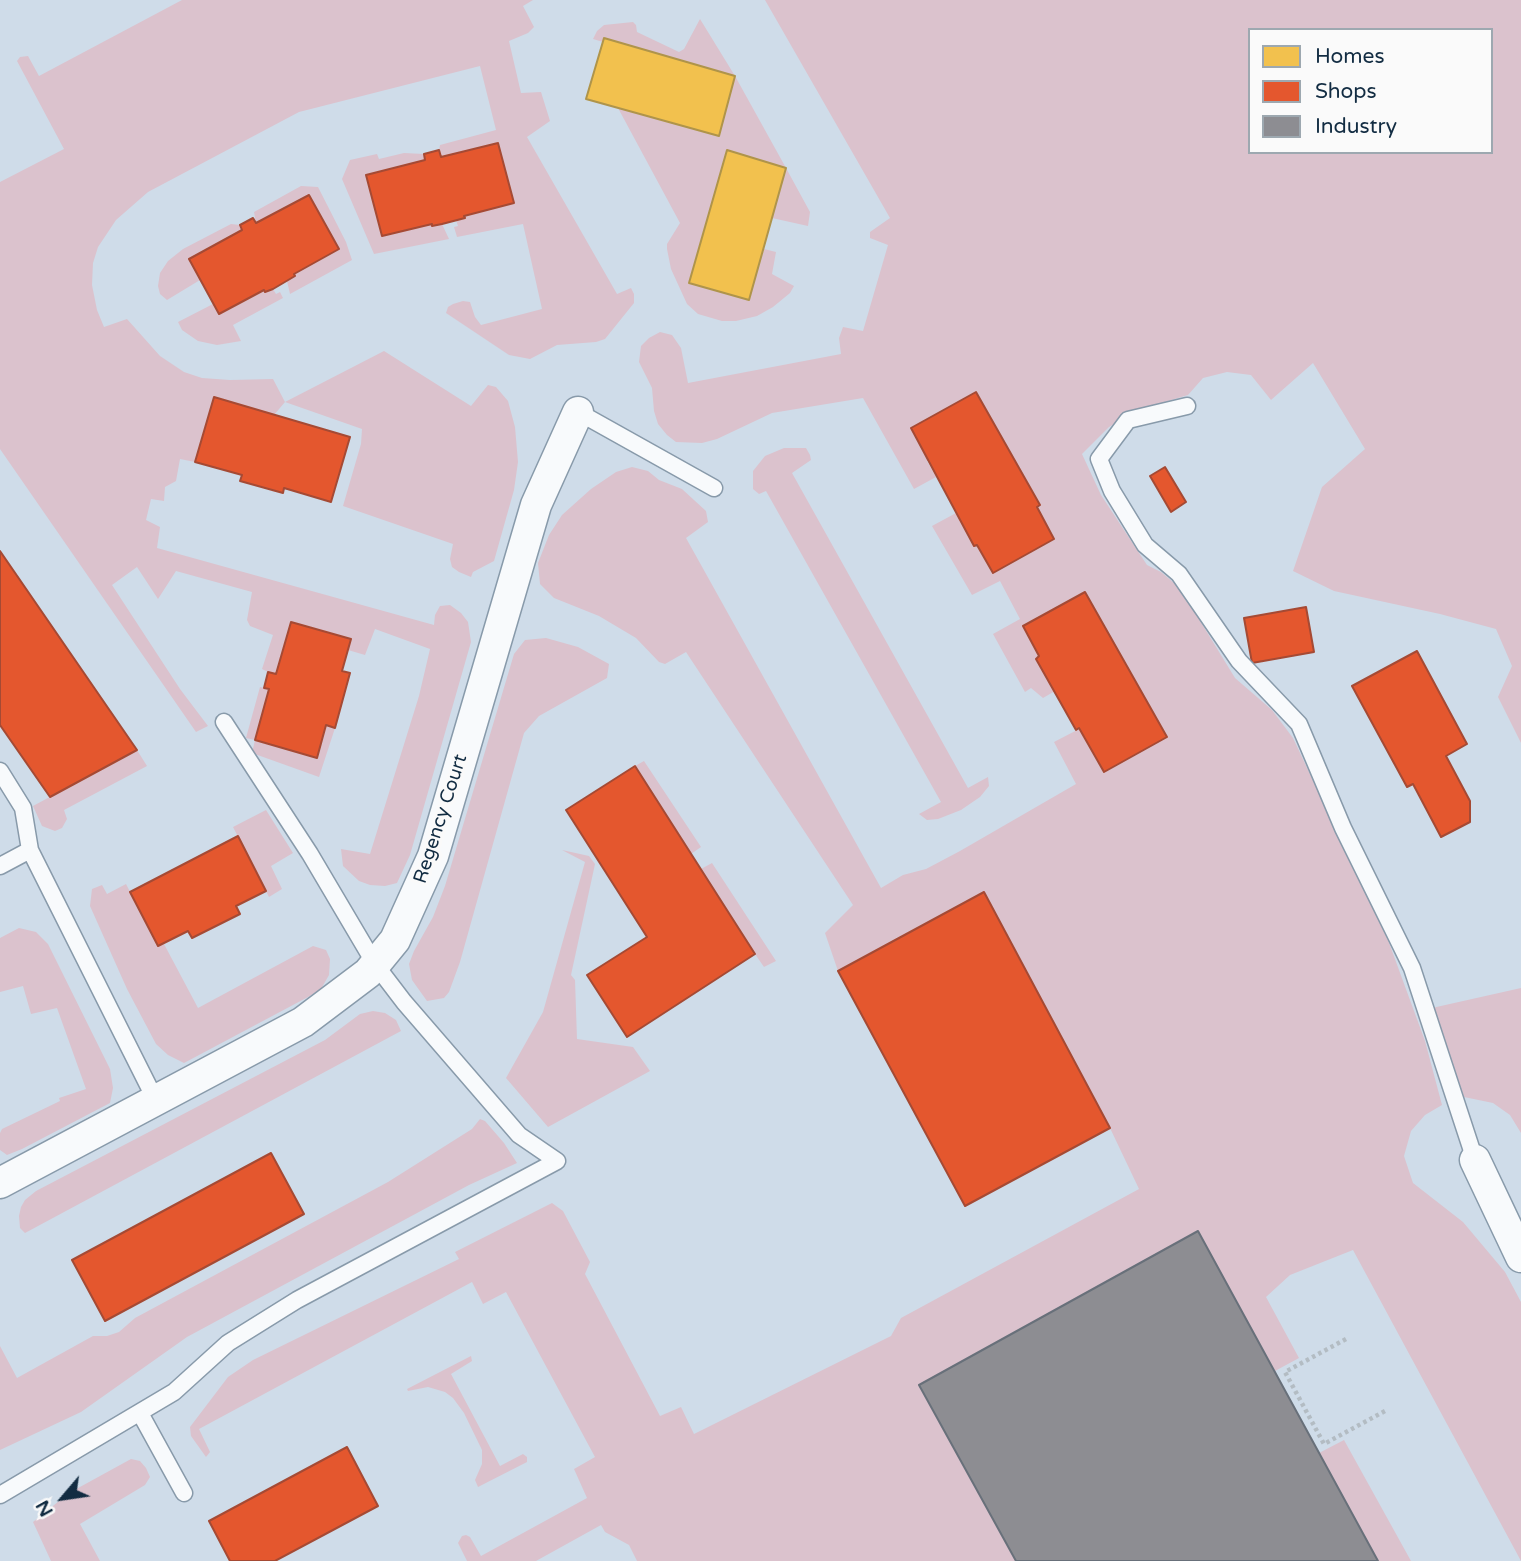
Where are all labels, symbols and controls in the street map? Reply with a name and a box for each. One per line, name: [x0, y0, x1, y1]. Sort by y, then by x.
legend: [1248, 28, 1493, 154]
text: Homes: [1315, 44, 1385, 69]
text: Shops: [1315, 79, 1377, 104]
text: Industry: [1315, 114, 1397, 139]
street label: Regency Court: [409, 752, 473, 886]
north arrow: [28, 1463, 98, 1533]
text: N: [31, 1496, 58, 1520]

